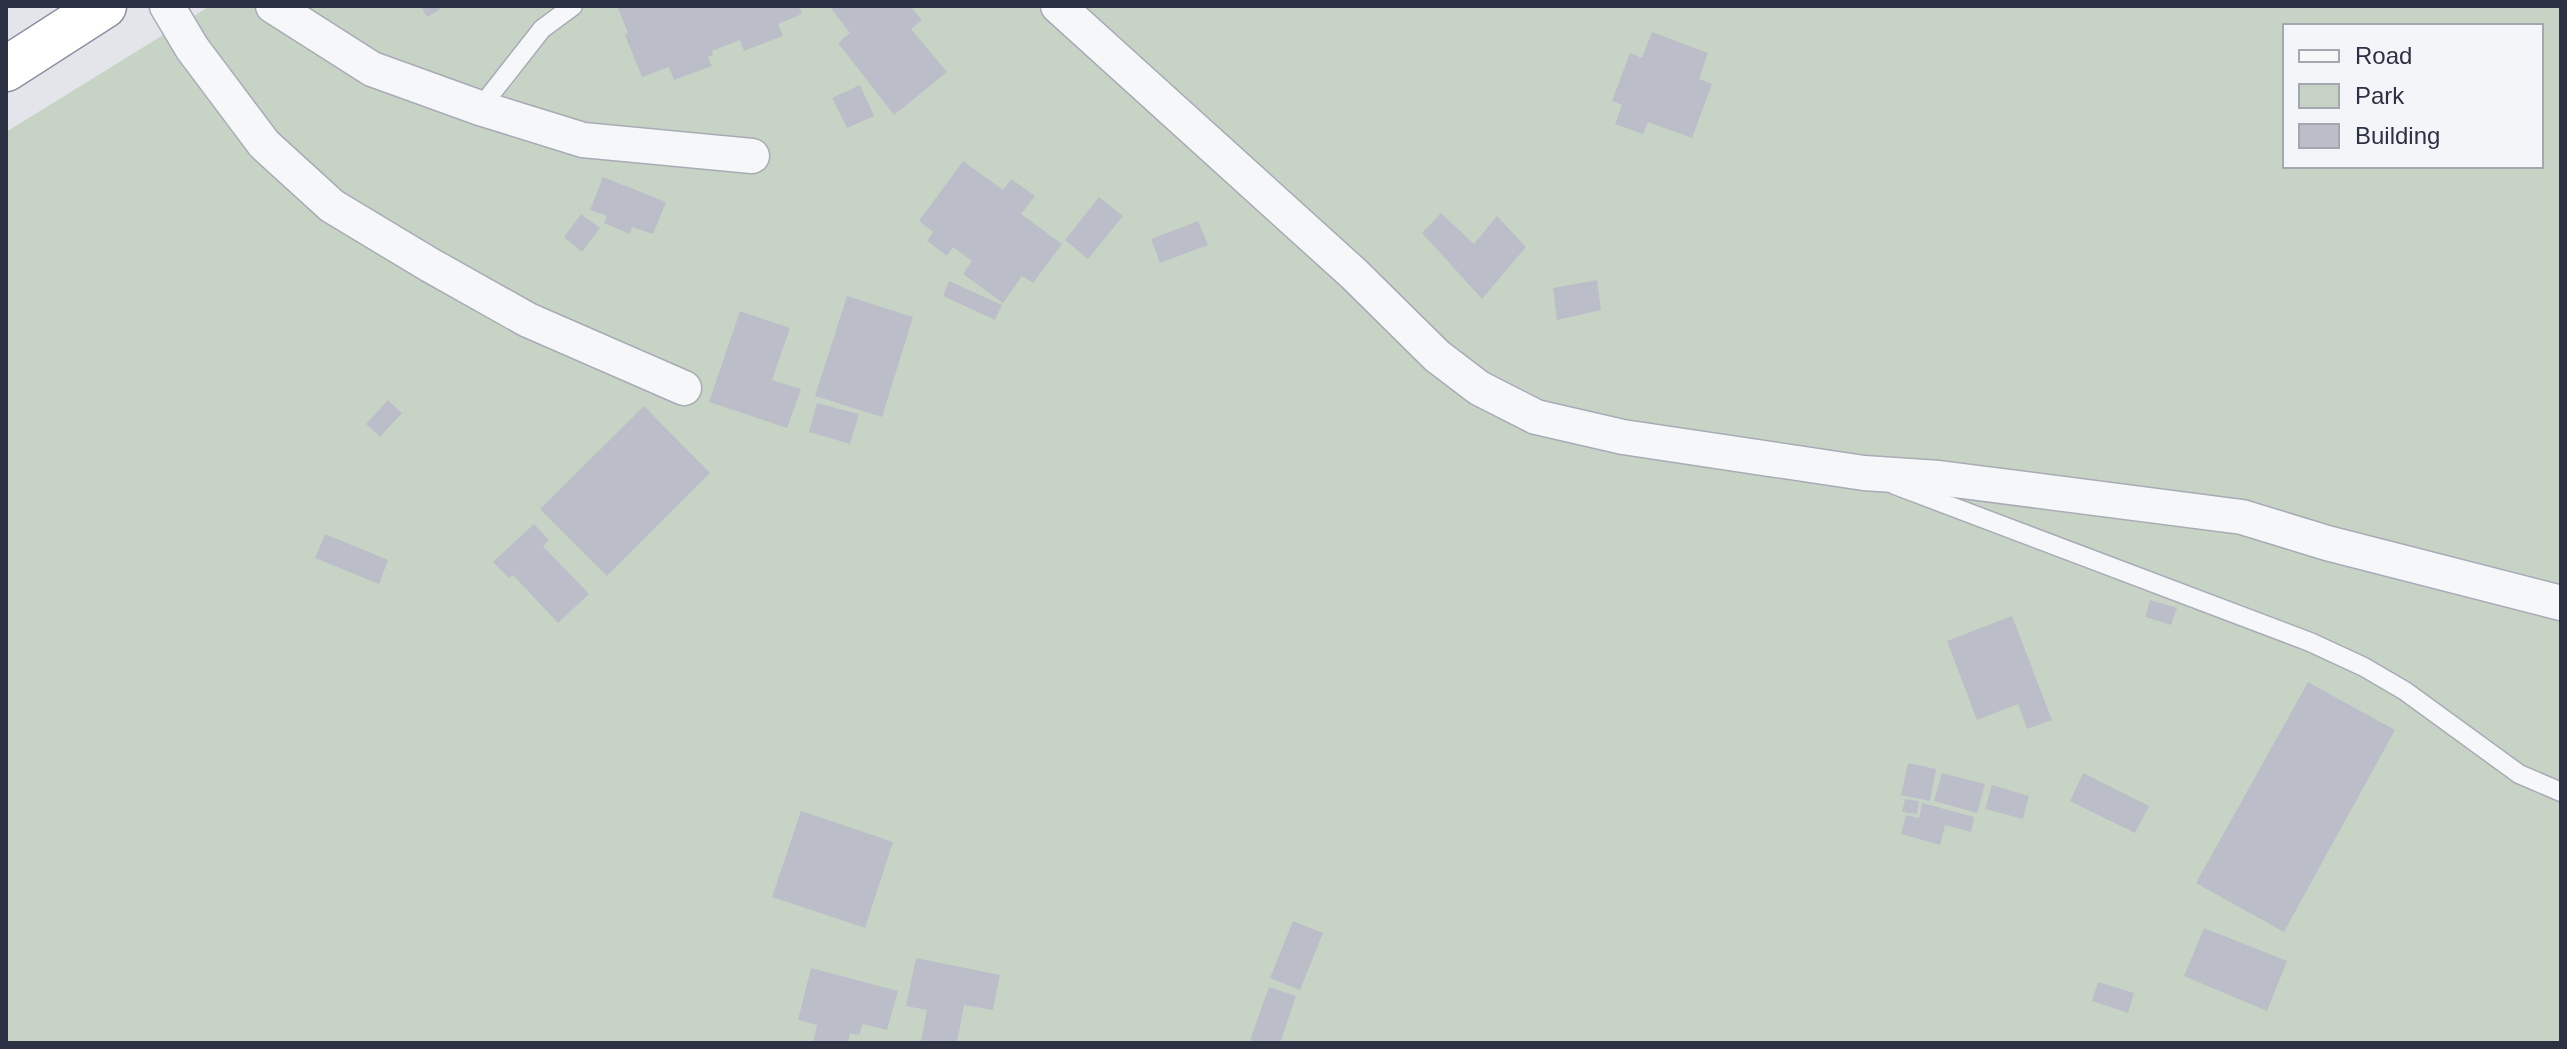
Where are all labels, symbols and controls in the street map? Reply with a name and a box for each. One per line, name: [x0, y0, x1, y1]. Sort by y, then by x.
legend: [2283, 24, 2543, 168]
text: Road: [2355, 42, 2412, 69]
text: Park: [2355, 82, 2405, 109]
text: Building: [2355, 122, 2440, 149]

